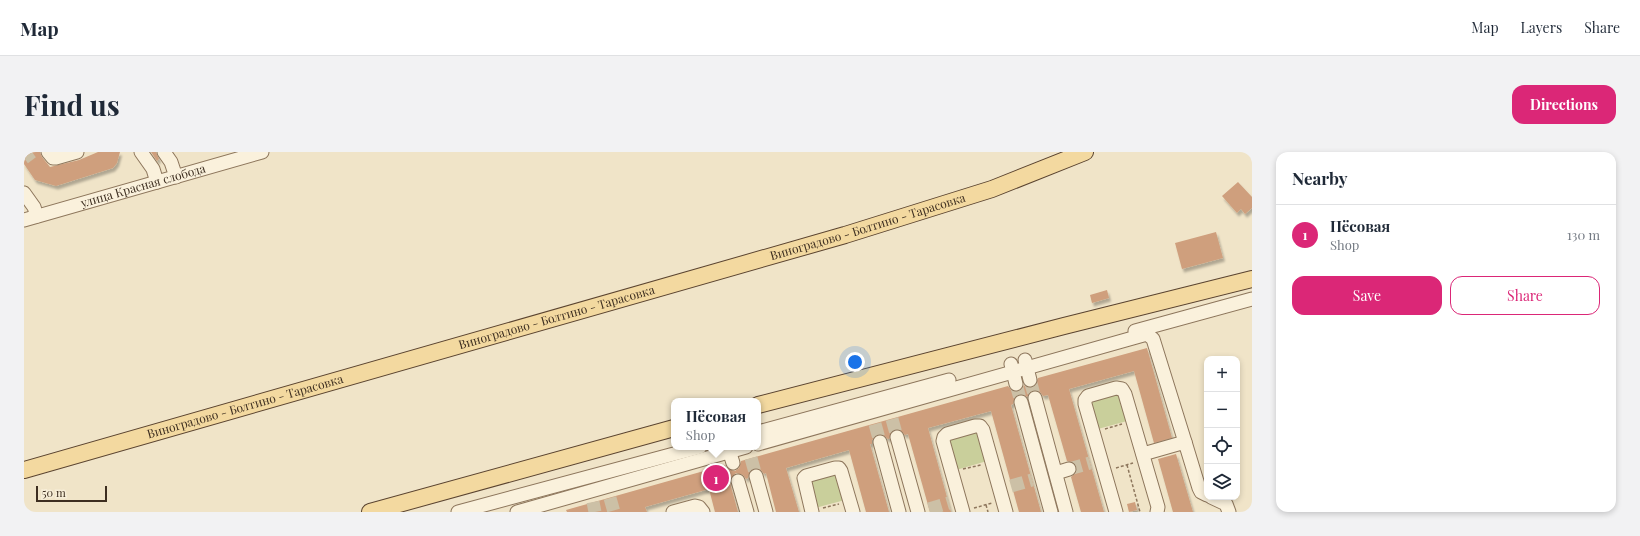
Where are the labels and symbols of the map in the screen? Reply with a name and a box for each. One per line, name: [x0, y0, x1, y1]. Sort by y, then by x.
street label: улица Красная слобода: [78, 160, 207, 211]
street label: Виноградово - Болтино - Тарасовка: [768, 189, 967, 263]
street label: Виноградово - Болтино - Тарасовка: [456, 281, 656, 352]
your location: [845, 352, 865, 372]
street label: Виноградово - Болтино - Тарасовка: [145, 370, 345, 441]
pin: 1: [703, 463, 729, 493]
scale bar: [36, 484, 107, 503]

